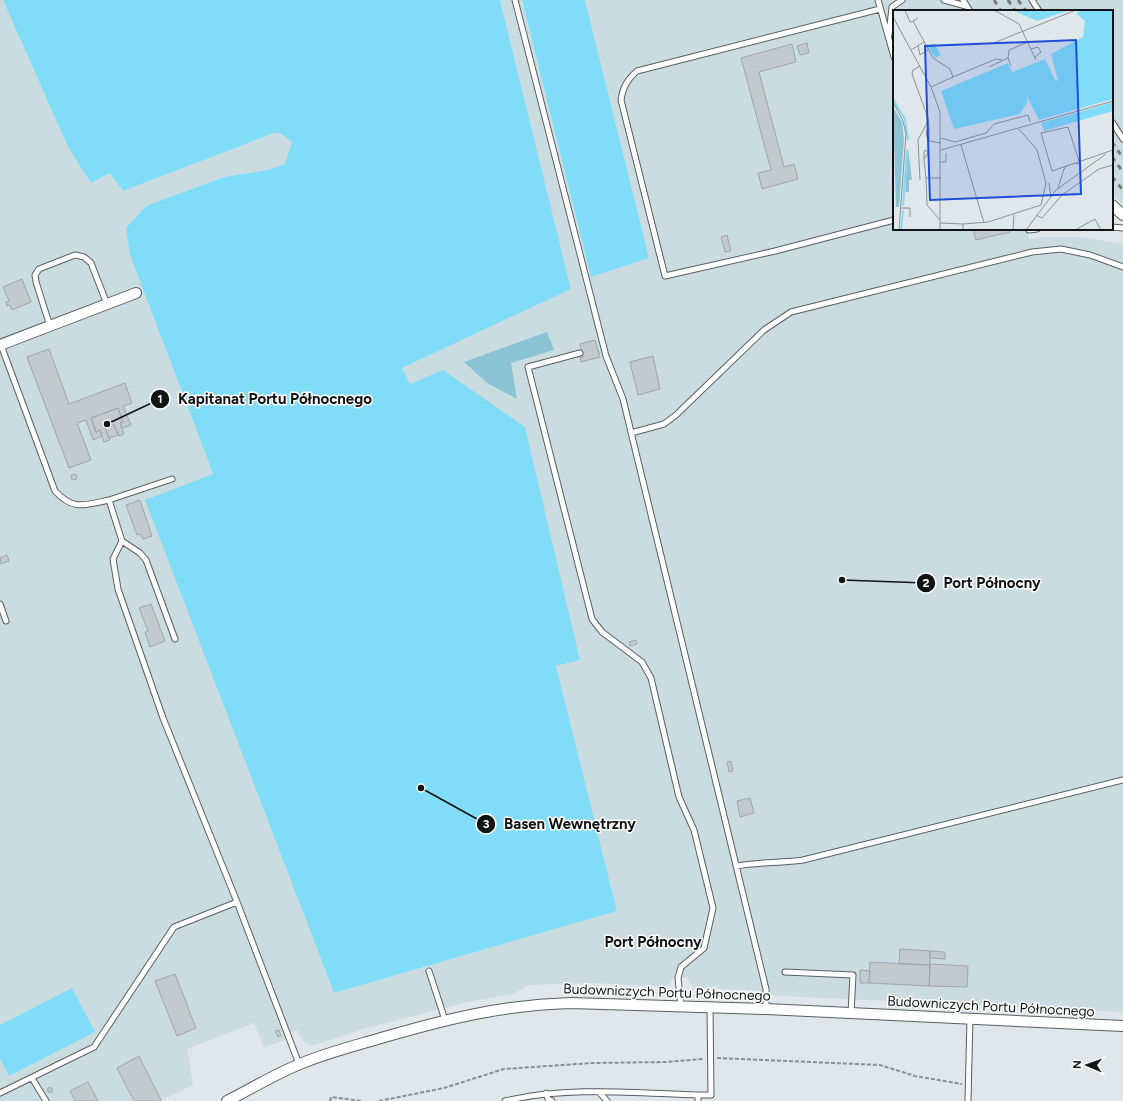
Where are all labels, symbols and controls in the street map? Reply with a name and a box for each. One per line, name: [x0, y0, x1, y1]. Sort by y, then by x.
inset map: [893, 10, 1113, 230]
callout: Kapitanat Portu Północnego: [150, 386, 380, 413]
text: Kapitanat Portu Północnego: [178, 390, 372, 408]
text: 1: [157, 392, 163, 406]
callout: Port Północny: [916, 570, 1049, 597]
text: Port Północny: [943, 574, 1041, 592]
text: 2: [923, 576, 930, 590]
callout: Basen Wewnętrzny: [476, 810, 644, 837]
text: Basen Wewnętrzny: [504, 815, 636, 833]
text: 3: [483, 817, 490, 831]
district label: Port Północny: [604, 933, 702, 951]
street label: Budowniczych Portu Północnego: [563, 980, 771, 1005]
street label: Budowniczych Portu Północnego: [887, 993, 1095, 1020]
north arrow: [1067, 1045, 1107, 1085]
text: N: [1071, 1060, 1084, 1069]

